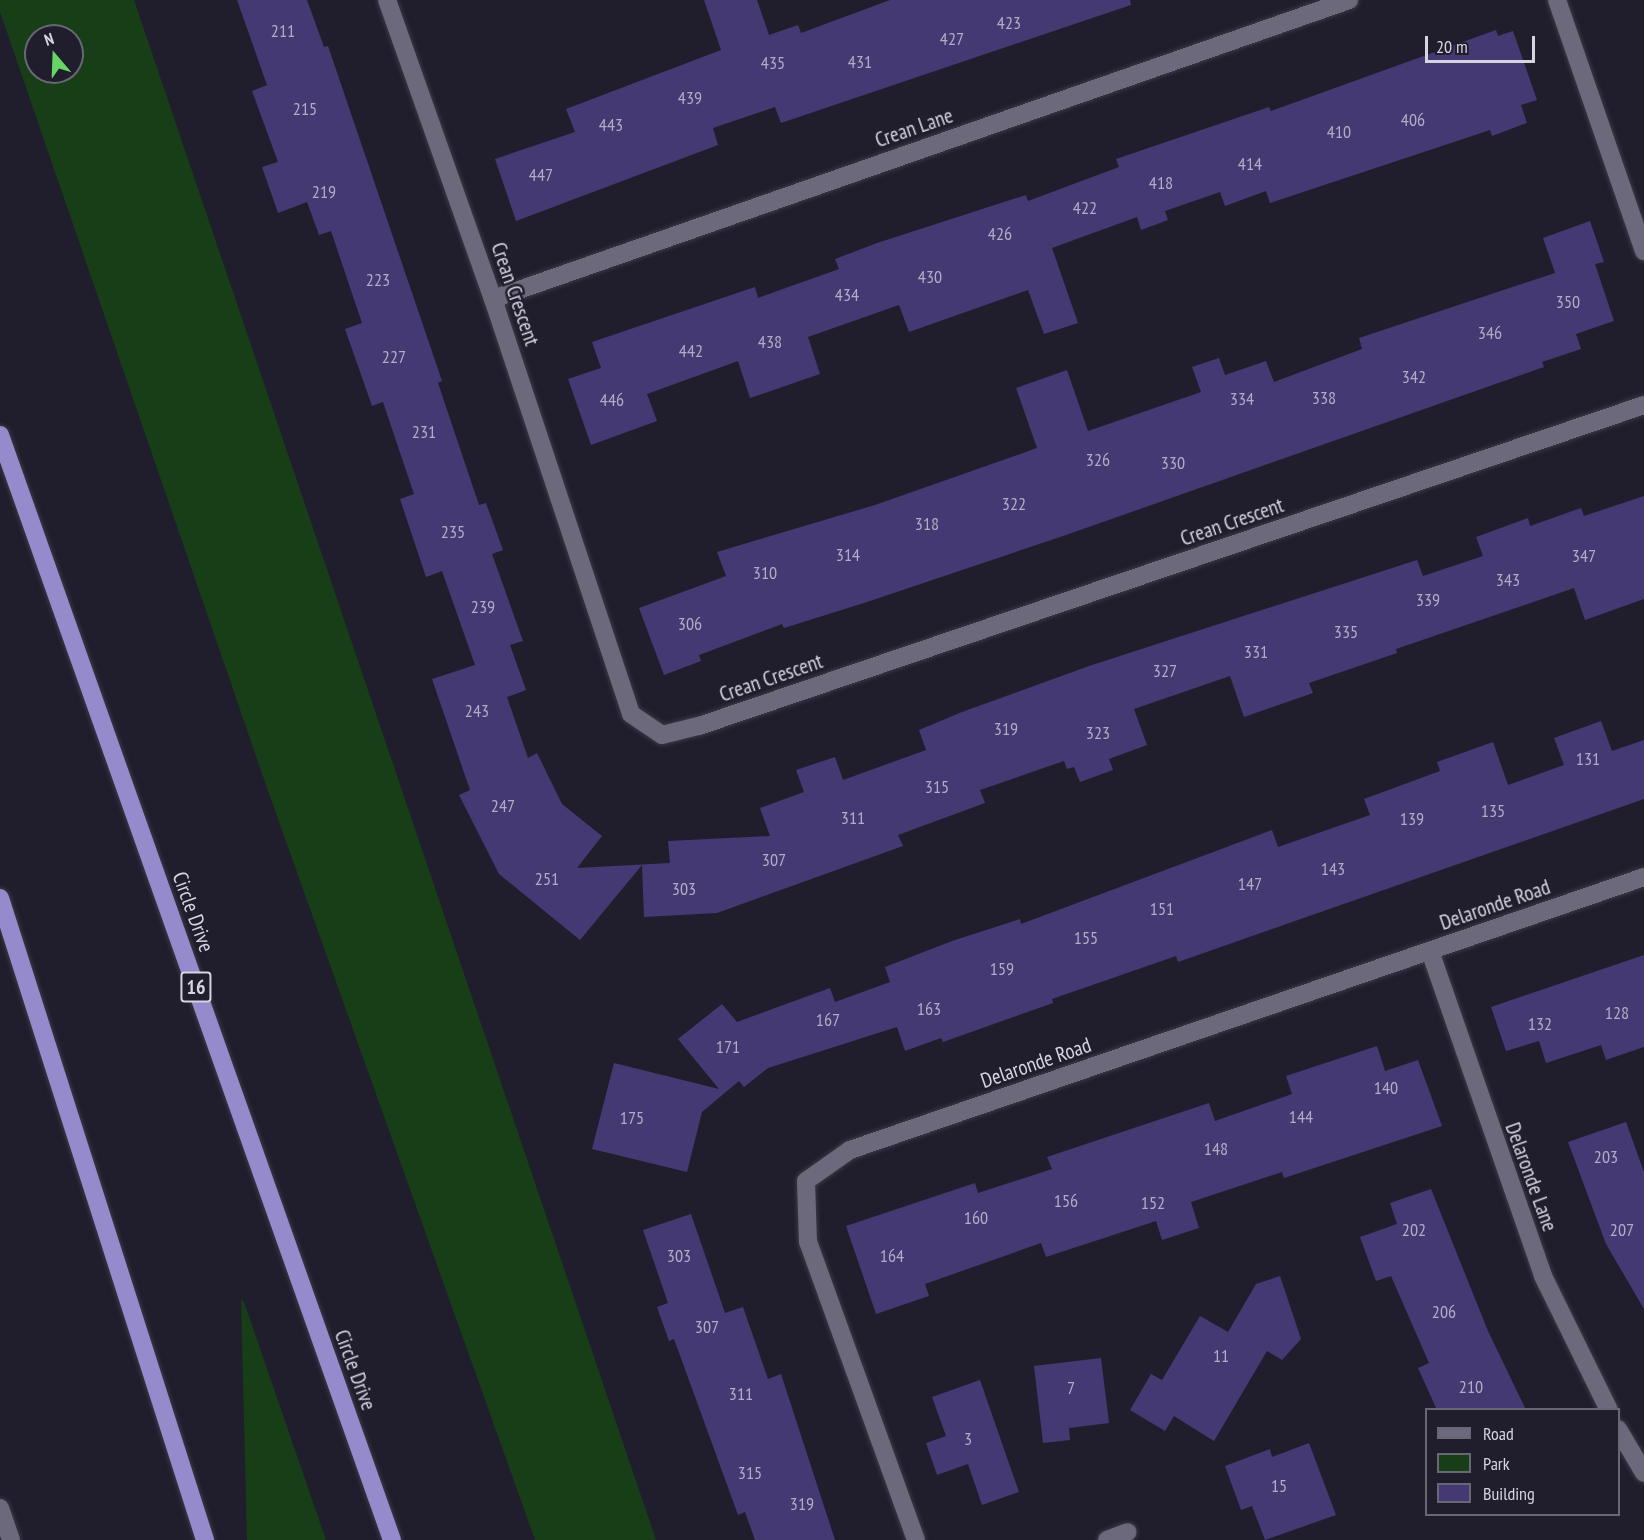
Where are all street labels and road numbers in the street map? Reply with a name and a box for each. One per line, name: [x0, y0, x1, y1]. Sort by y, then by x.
street label: Crean Lane: [872, 103, 956, 153]
street label: Crean Crescent: [486, 239, 544, 349]
street label: Crean Crescent: [1177, 493, 1287, 551]
street label: Crean Crescent: [716, 649, 826, 707]
street label: Circle Drive: [167, 868, 219, 956]
street label: Delaronde Road: [1436, 874, 1554, 936]
road number: 16: [180, 970, 212, 1004]
street label: Delaronde Road: [977, 1032, 1095, 1094]
street label: Delaronde Lane: [1500, 1119, 1562, 1235]
street label: Circle Drive: [329, 1326, 381, 1414]

